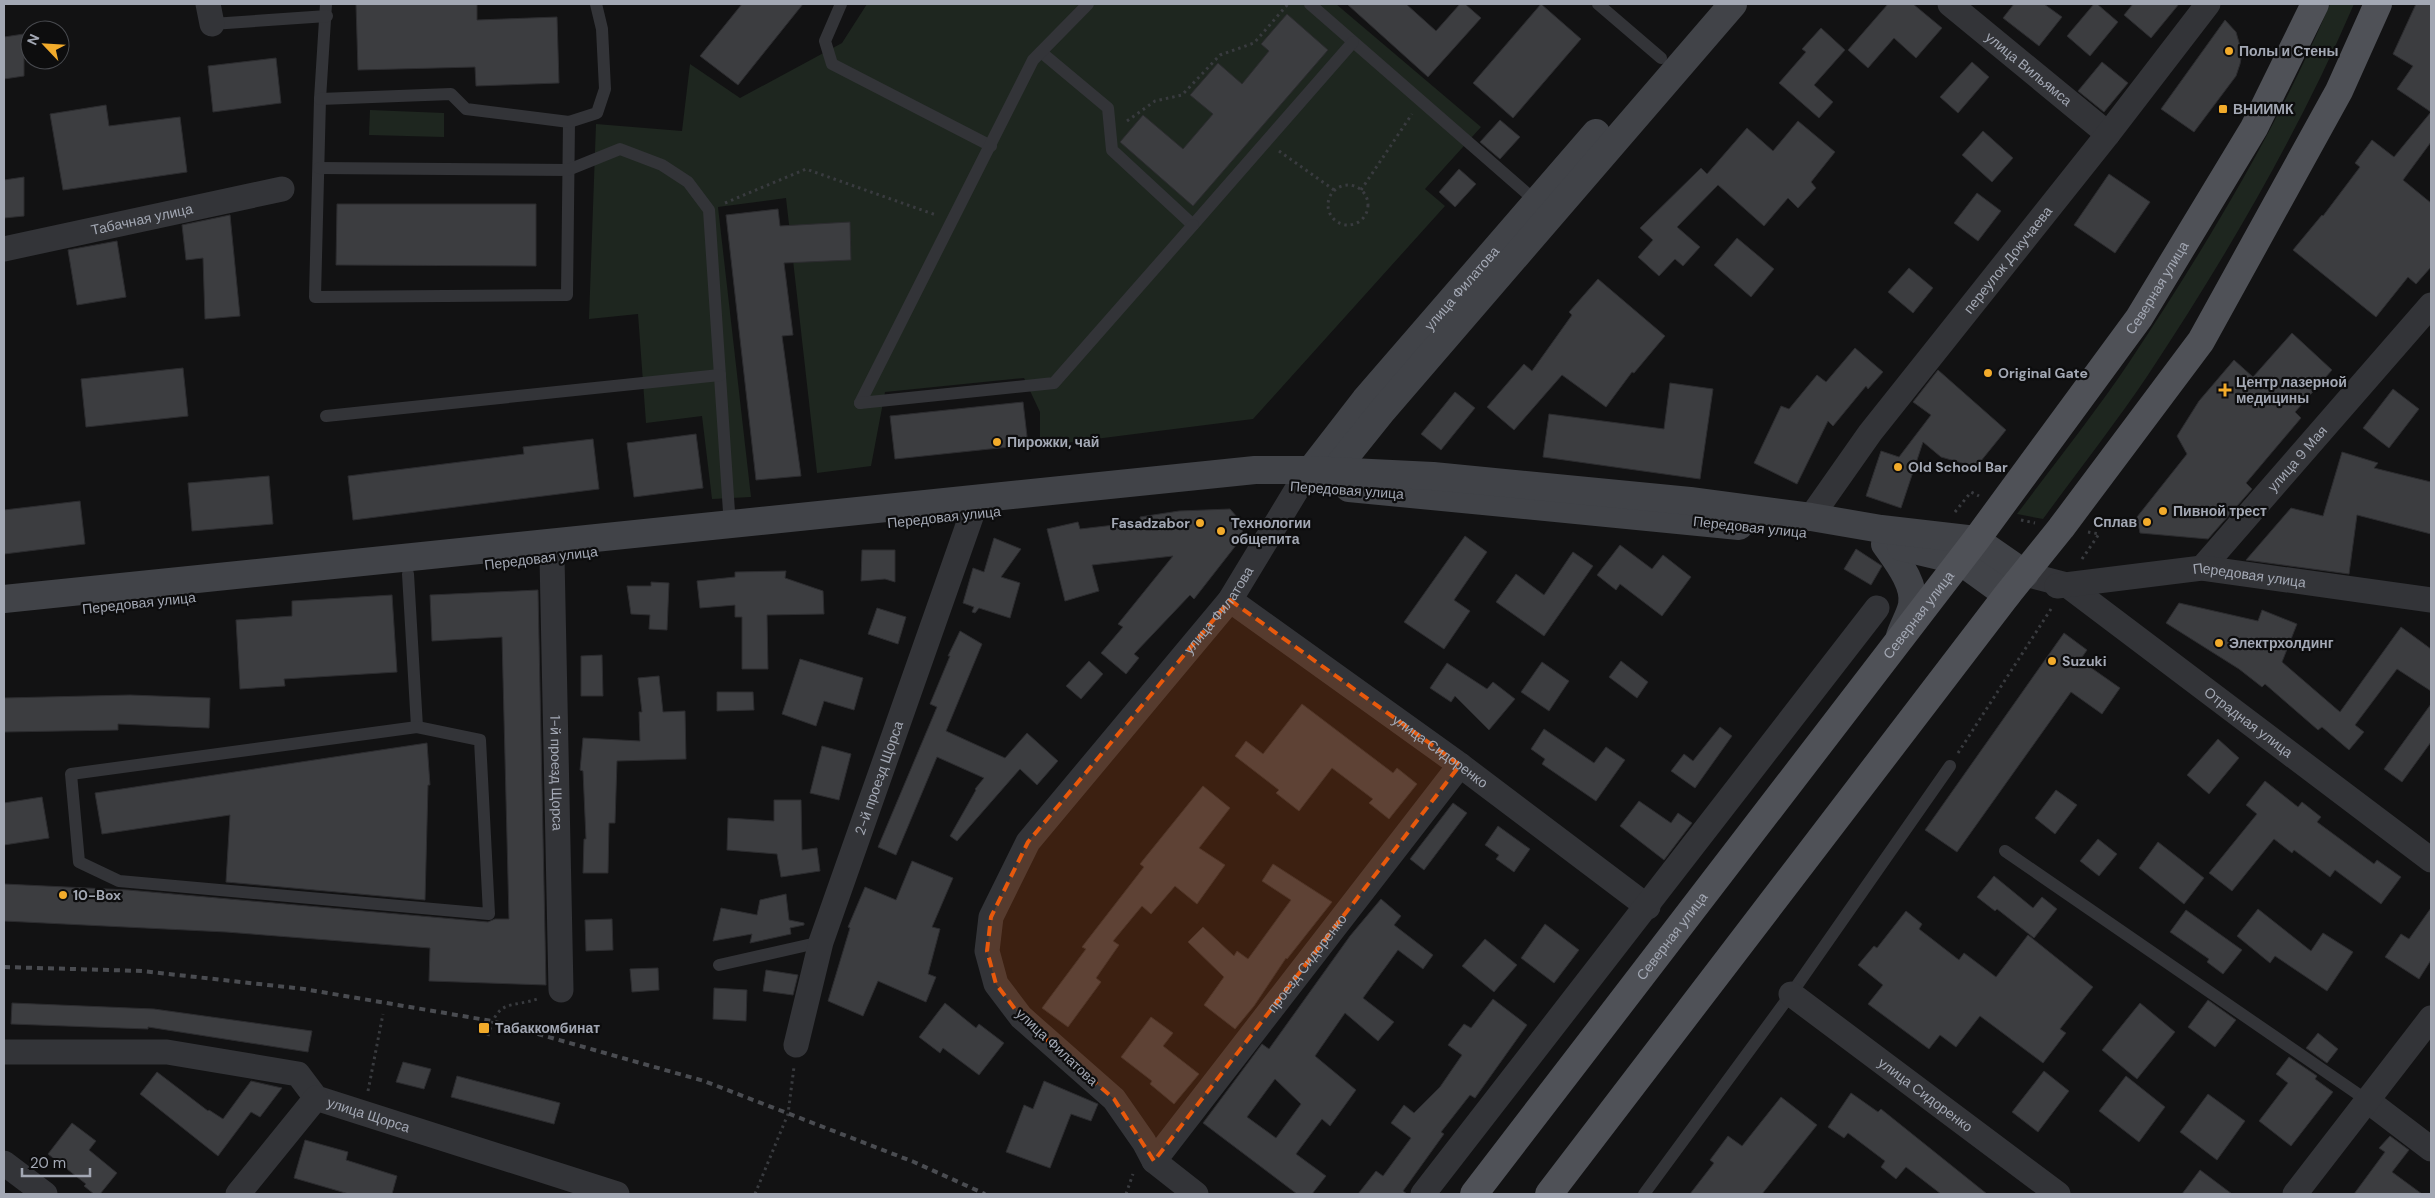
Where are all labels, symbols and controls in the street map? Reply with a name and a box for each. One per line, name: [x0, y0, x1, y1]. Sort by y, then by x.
north arrow: [20, 20, 70, 70]
street label: улица Вильямса: [1982, 28, 2076, 110]
text: N: [23, 31, 44, 48]
place label: Полы и Стены: [2239, 42, 2338, 60]
marker: Полы и Стены: [2223, 45, 2235, 57]
place label: ВНИИМК: [2233, 100, 2294, 118]
marker: ВНИИМК: [2217, 103, 2229, 115]
street label: Табачная улица: [89, 199, 195, 239]
street label: переулок Докучаева: [1960, 202, 2056, 317]
street label: Северная улица: [2121, 238, 2192, 338]
street label: улица Филатова: [1420, 242, 1503, 334]
place label: Original Gate: [1998, 364, 2088, 382]
marker: Original Gate: [1982, 367, 1994, 379]
place label: Центр лазерной медицины: [2236, 373, 2347, 407]
marker: Центр лазерной медицины: [2218, 383, 2232, 397]
street label: улица 9 Мая: [2264, 422, 2331, 495]
place label: Пирожки, чай: [1007, 433, 1099, 451]
marker: Пирожки, чай: [991, 436, 1003, 448]
place label: Old School Bar: [1908, 458, 2008, 476]
marker: Old School Bar: [1892, 461, 1904, 473]
street label: Передовая улица: [1290, 477, 1405, 503]
street label: Передовая улица: [886, 502, 1002, 532]
place label: Пивной трест: [2173, 502, 2267, 520]
marker: Пивной трест: [2157, 505, 2169, 517]
street label: Передовая улица: [1692, 512, 1808, 542]
place label: Сплав: [2093, 513, 2137, 531]
place label: Fasadzabor: [1111, 514, 1190, 532]
place label: Технологии общепита: [1231, 514, 1311, 548]
marker: Сплав: [2141, 516, 2153, 528]
marker: Fasadzabor: [1194, 517, 1206, 529]
marker: Технологии общепита: [1215, 525, 1227, 537]
street label: Передовая улица: [483, 542, 599, 574]
street label: Передовая улица: [2192, 559, 2307, 591]
street label: улица Филатова: [1180, 563, 1257, 658]
street label: Северная улица: [1879, 567, 1958, 663]
street label: Передовая улица: [81, 588, 197, 618]
place label: Электрхолдинг: [2229, 634, 2334, 652]
marker: Электрхолдинг: [2213, 637, 2225, 649]
place label: Suzuki: [2062, 652, 2107, 670]
marker: Suzuki: [2046, 655, 2058, 667]
street label: Отрадная улица: [2201, 683, 2297, 762]
street label: улица Сидоренко: [1389, 711, 1492, 792]
street label: 1-й проезд Щорса: [546, 715, 567, 831]
street label: 2-й проезд Щорса: [851, 718, 907, 837]
place label: 10-Box: [73, 886, 121, 904]
street label: Северная улица: [1632, 888, 1711, 984]
marker: 10-Box: [57, 889, 69, 901]
street label: проезд Сидоренко: [1263, 910, 1351, 1016]
street label: улица Филатова: [1012, 1004, 1102, 1090]
place label: Табаккомбинат: [495, 1019, 600, 1037]
marker: Табаккомбинат: [477, 1021, 491, 1035]
street label: улица Сидоренко: [1875, 1053, 1976, 1136]
street label: улица Щорса: [325, 1093, 412, 1136]
scale bar: [22, 1146, 90, 1178]
text: 20 m: [30, 1153, 66, 1173]

